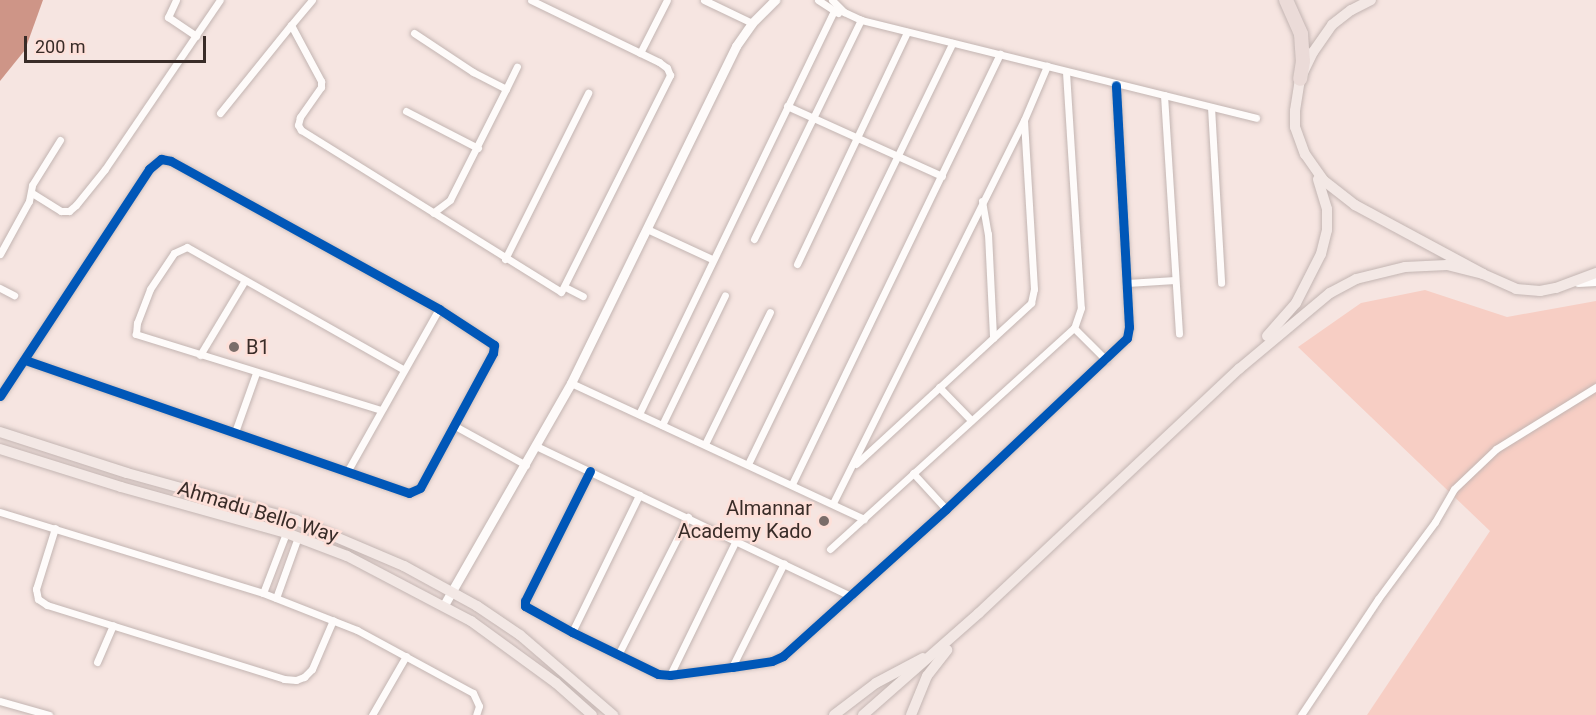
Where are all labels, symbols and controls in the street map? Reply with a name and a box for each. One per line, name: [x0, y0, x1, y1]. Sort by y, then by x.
scale bar: [27, 24, 208, 62]
text: 200 m: [35, 36, 86, 57]
place label: B1: [246, 335, 270, 359]
marker: B1: [227, 340, 241, 354]
street label: Ahmadu Bello Way: [175, 476, 341, 548]
place label: Almannar Academy Kado: [678, 497, 812, 544]
marker: Almannar Academy Kado: [817, 514, 831, 528]

